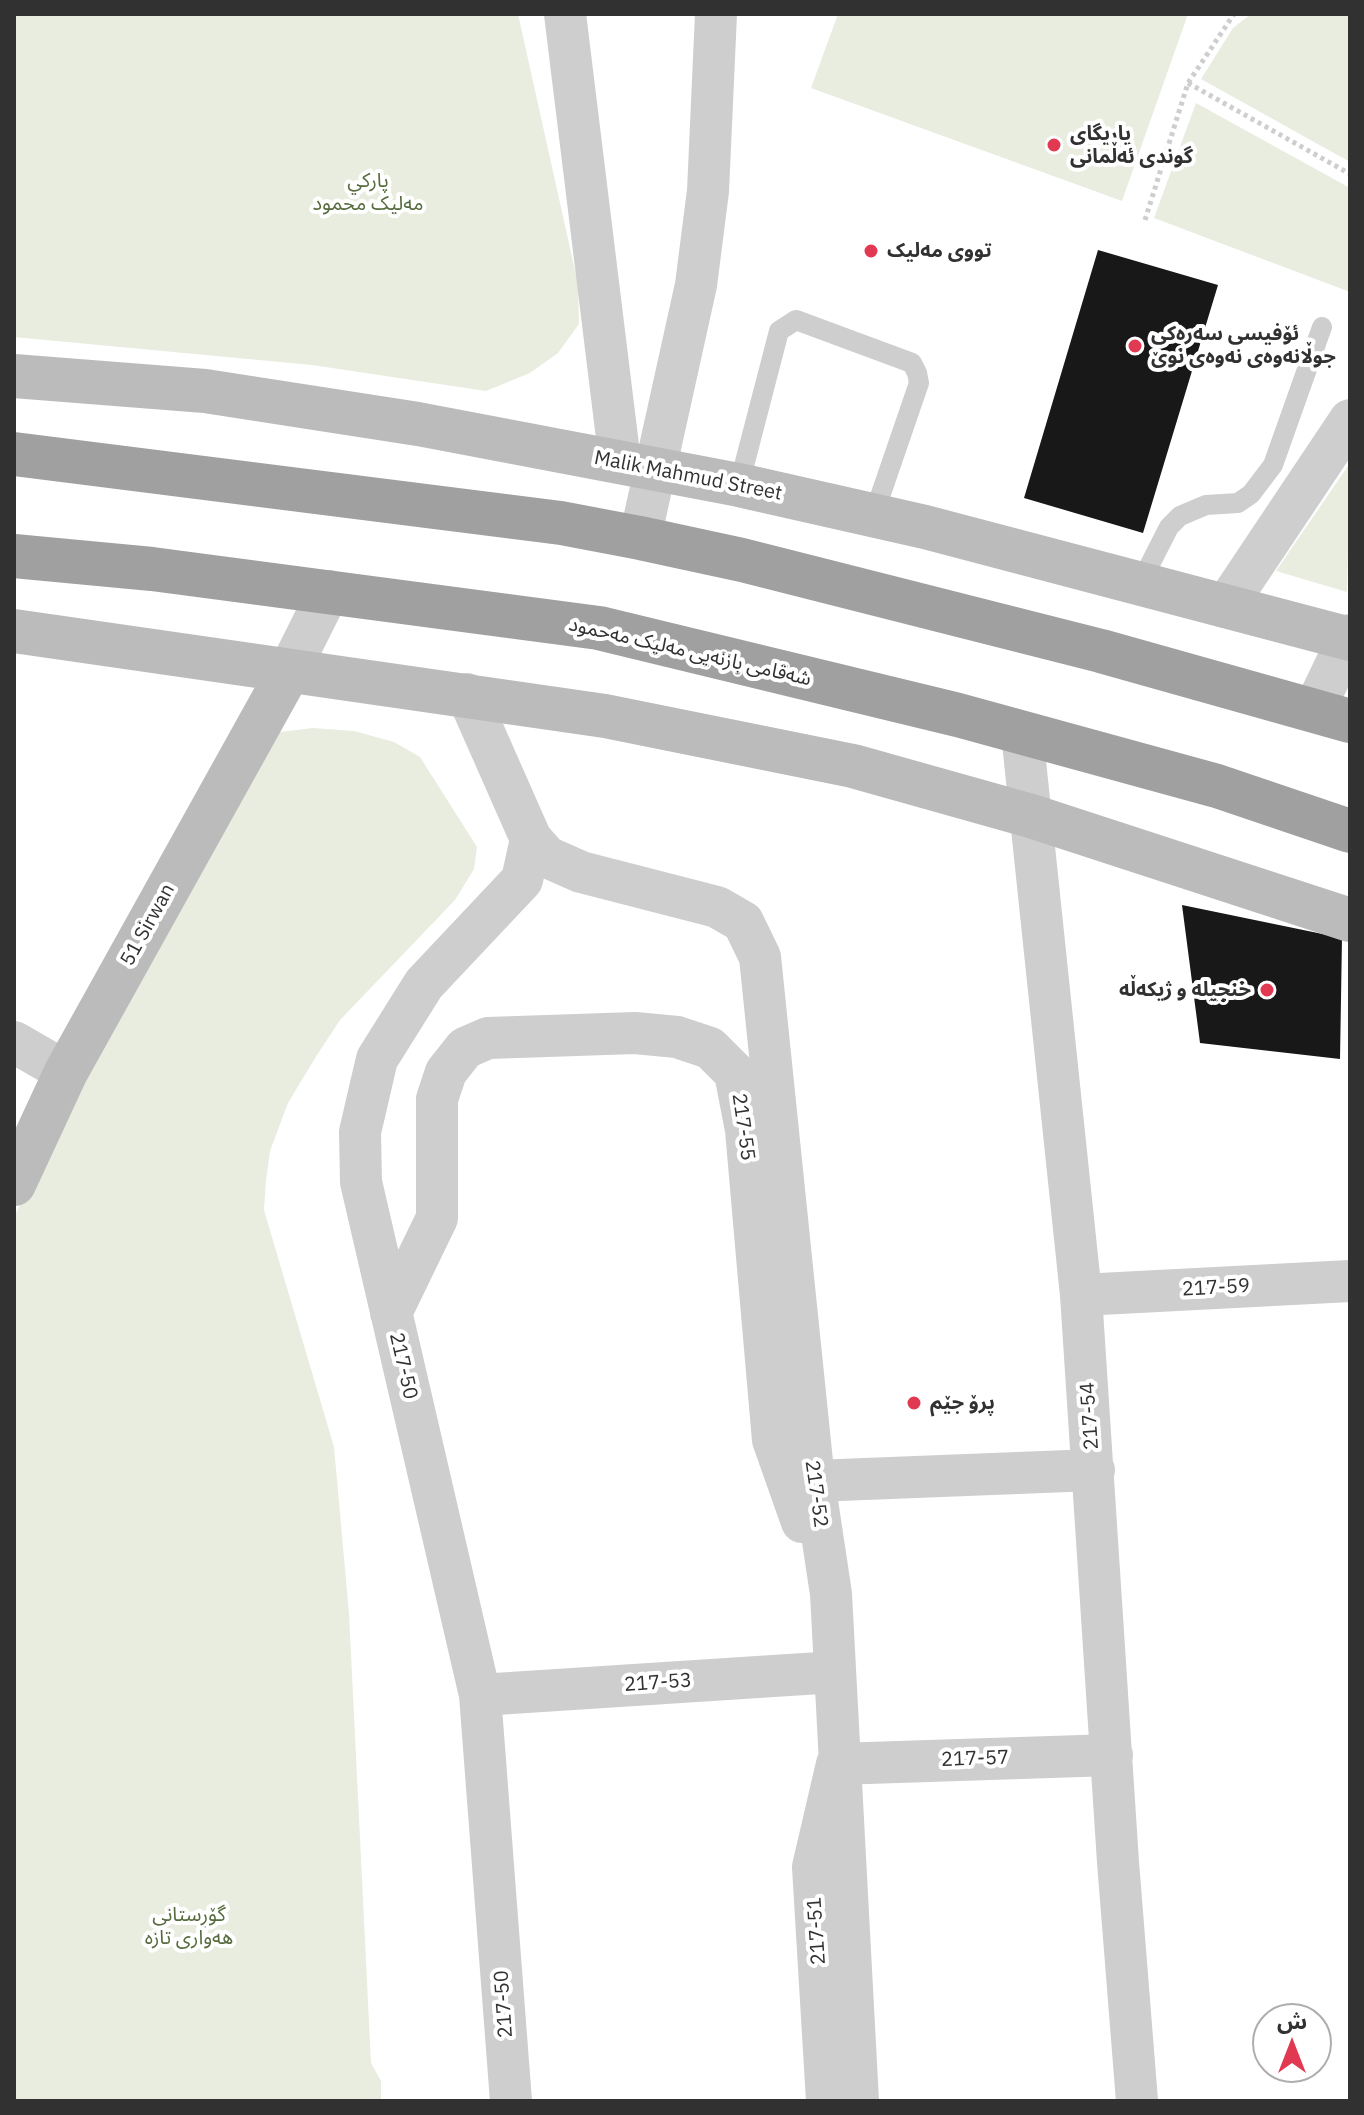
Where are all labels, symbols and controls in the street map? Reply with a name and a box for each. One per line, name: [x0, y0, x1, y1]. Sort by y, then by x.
place label: یاریگای گوندی ئەڵمانی: [1070, 122, 1193, 169]
marker: یاریگای گوندی ئەڵمانی: [1045, 136, 1063, 154]
park label: پارکي مەليک محمود: [313, 169, 423, 216]
place label: تووی مەلیک: [887, 239, 992, 263]
marker: تووی مەلیک: [862, 242, 880, 260]
place label: ئۆفیسی سەرەکی جوڵانەوەی نەوەی نوێ: [1151, 322, 1336, 369]
marker: ئۆفیسی سەرەکی جوڵانەوەی نەوەی نوێ: [1126, 337, 1144, 355]
street label: Malik Mahmud Street: [592, 446, 784, 506]
street label: شەقامی بازنەیی مەلیک مەحمود: [566, 612, 814, 692]
street label: 51 Sirwan: [116, 880, 180, 970]
place label: خنجیلە و ژیکەڵە: [1119, 978, 1251, 1002]
marker: خنجیلە و ژیکەڵە: [1258, 981, 1276, 999]
street label: 217-55: [726, 1092, 760, 1162]
street label: 217-59: [1181, 1274, 1251, 1302]
street label: 217-50: [384, 1330, 422, 1402]
street label: 217-54: [1076, 1381, 1104, 1451]
place label: پرۆ جێم: [930, 1391, 995, 1415]
marker: پرۆ جێم: [905, 1394, 923, 1412]
street label: 217-52: [799, 1459, 833, 1529]
street label: 217-53: [623, 1669, 693, 1697]
street label: 217-57: [941, 1746, 1009, 1772]
street label: 217-51: [803, 1896, 831, 1966]
park label: گۆڕستانی هەواری تازە: [145, 1903, 233, 1950]
street label: 217-50: [490, 1969, 518, 2039]
north arrow: [1252, 2003, 1332, 2083]
text: ش: [1277, 2006, 1307, 2035]

